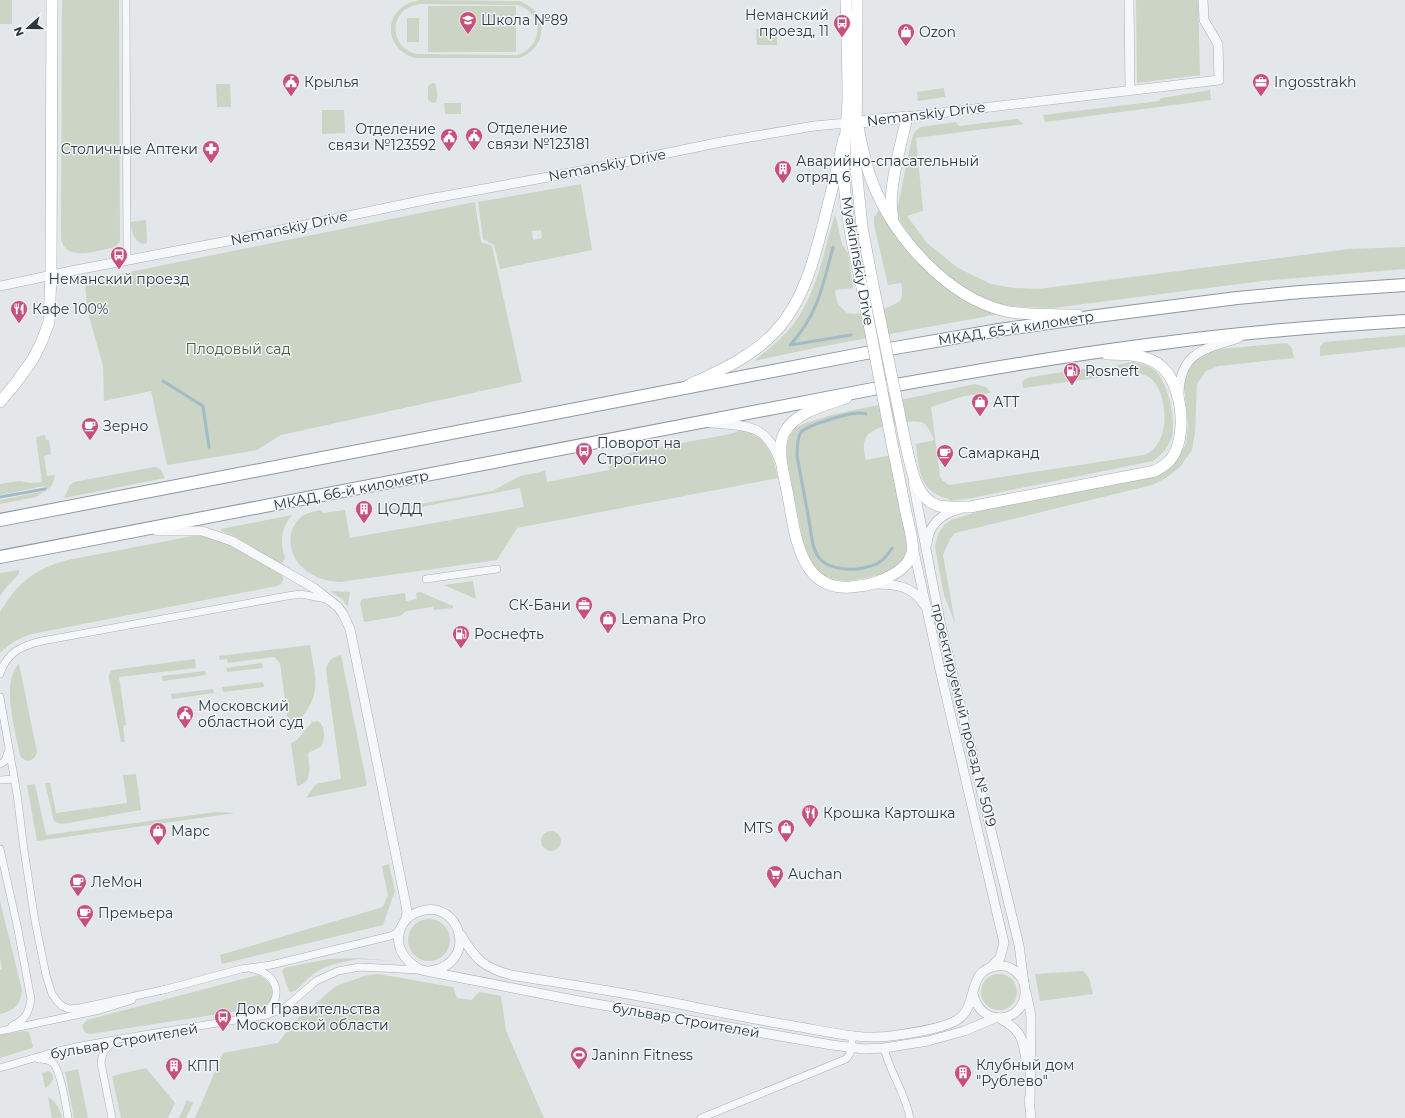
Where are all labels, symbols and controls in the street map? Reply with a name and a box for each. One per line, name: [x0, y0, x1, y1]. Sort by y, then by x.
place label: Неманский проезд, 11: [745, 6, 829, 40]
north arrow: [8, 8, 48, 48]
school or university icon: Школа №89: [458, 10, 478, 35]
place label: Школа №89: [481, 11, 568, 29]
bus stop icon: Неманский проезд, 11: [832, 13, 852, 38]
shop icon: Ozon: [896, 22, 916, 47]
place label: Ozon: [919, 23, 956, 41]
text: N: [11, 25, 27, 38]
public building icon: Крылья: [281, 72, 301, 97]
office icon: Ingosstrakh: [1251, 72, 1271, 97]
place label: Крылья: [304, 73, 359, 91]
place label: Ingosstrakh: [1274, 73, 1357, 91]
street label: Nemanskiy Drive: [866, 98, 986, 130]
place label: Отделение связи №123181: [487, 119, 590, 153]
place label: Отделение связи №123592: [328, 120, 436, 154]
public building icon: Отделение связи №123181: [464, 126, 484, 151]
public building icon: Отделение связи №123592: [439, 127, 459, 152]
pharmacy icon: Столичные Аптеки: [201, 139, 221, 164]
place label: Столичные Аптеки: [61, 140, 198, 158]
street label: Nemanskiy Drive: [547, 145, 667, 185]
place label: Аварийно-спасательный отряд 6: [796, 152, 979, 186]
building icon: Аварийно-спасательный отряд 6: [773, 159, 793, 184]
street label: Myakininskiy Drive: [838, 195, 878, 327]
street label: Nemanskiy Drive: [229, 207, 349, 249]
bus stop icon: Неманский проезд: [109, 245, 129, 270]
place label: Неманский проезд: [49, 270, 189, 288]
restaurant icon: Кафе 100%: [9, 299, 29, 324]
place label: Кафе 100%: [32, 300, 109, 318]
street label: МКАД, 65-й километр: [937, 307, 1095, 349]
park label: Плодовый сад: [185, 340, 291, 358]
fuel station icon: Rosneft: [1062, 361, 1082, 386]
place label: Rosneft: [1085, 362, 1139, 380]
shop icon: АТТ: [970, 392, 990, 417]
place label: АТТ: [993, 393, 1020, 411]
cafe icon: Зерно: [80, 416, 100, 441]
place label: Зерно: [103, 417, 148, 435]
place label: Поворот на Строгино: [597, 434, 681, 468]
bus stop icon: Поворот на Строгино: [574, 441, 594, 466]
cafe icon: Самарканд: [935, 443, 955, 468]
place label: Самарканд: [958, 444, 1040, 462]
street label: МКАД, 66-й километр: [272, 466, 430, 514]
building icon: ЦОДД: [354, 499, 374, 524]
place label: ЦОДД: [377, 500, 422, 518]
office icon: СК-Бани: [574, 595, 594, 620]
place label: СК-Бани: [509, 596, 571, 614]
street label: проектируемый проезд № 5019: [927, 601, 1001, 829]
shop icon: Lemana Pro: [598, 609, 618, 634]
place label: Lemana Pro: [621, 610, 706, 628]
fuel station icon: Роснефть: [451, 624, 471, 649]
place label: Роснефть: [474, 625, 544, 643]
place label: Московский областной суд: [198, 697, 304, 731]
public building icon: Московский областной суд: [175, 704, 195, 729]
restaurant icon: Крошка Картошка: [800, 803, 820, 828]
place label: Крошка Картошка: [823, 804, 955, 822]
shop icon: MTS: [776, 818, 796, 843]
place label: MTS: [743, 819, 773, 837]
shop icon: Марс: [148, 821, 168, 846]
place label: Марс: [171, 822, 210, 840]
supermarket icon: Auchan: [765, 864, 785, 889]
place label: Auchan: [788, 865, 842, 883]
cafe icon: ЛеМон: [68, 872, 88, 897]
place label: ЛеМон: [91, 873, 142, 891]
cafe icon: Премьера: [75, 903, 95, 928]
place label: Премьера: [98, 904, 173, 922]
street label: бульвар Строителей: [611, 998, 761, 1042]
place label: Дом Правительства Московской области: [236, 1000, 389, 1034]
bus stop icon: Дом Правительства Московской области: [213, 1007, 233, 1032]
street label: бульвар Строителей: [49, 1019, 199, 1063]
sports icon: Janinn Fitness: [569, 1045, 589, 1070]
place label: Janinn Fitness: [591, 1046, 693, 1064]
building icon: КПП: [164, 1056, 184, 1081]
place label: Клубный дом "Рублево": [976, 1056, 1074, 1090]
place label: КПП: [187, 1057, 220, 1075]
building icon: Клубный дом "Рублево": [953, 1063, 973, 1088]

